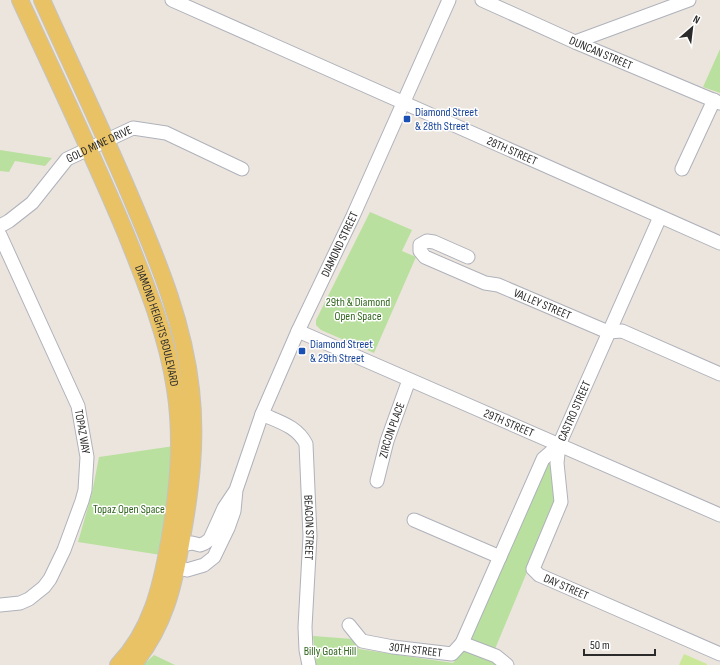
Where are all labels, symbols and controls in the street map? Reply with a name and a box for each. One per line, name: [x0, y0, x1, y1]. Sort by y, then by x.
north arrow: [672, 8, 712, 48]
text: N: [691, 12, 702, 27]
street label: DUNCAN STREET: [567, 33, 635, 73]
place label: Diamond Street & 28th Street: [415, 105, 478, 134]
marker: Diamond Street & 28th Street: [402, 114, 412, 124]
street label: GOLD MINE DRIVE: [64, 122, 134, 166]
street label: 28TH STREET: [485, 133, 540, 169]
street label: DIAMOND STREET: [318, 209, 362, 279]
street label: DIAMOND HEIGHTS BOULEVARD: [132, 263, 182, 388]
street label: VALLEY STREET: [511, 285, 574, 323]
park label: 29th & Diamond Open Space: [326, 295, 390, 324]
place label: Diamond Street & 29th Street: [310, 337, 373, 366]
marker: Diamond Street & 29th Street: [297, 346, 307, 356]
street label: CASTRO STREET: [554, 378, 594, 443]
street label: ZIRCON PLACE: [376, 400, 408, 460]
street label: 29TH STREET: [481, 405, 536, 441]
street label: TOPAZ WAY: [71, 408, 94, 455]
street label: BEACON STREET: [301, 495, 318, 561]
park label: Topaz Open Space: [93, 502, 165, 517]
street label: DAY STREET: [541, 570, 591, 603]
scale bar: [584, 631, 655, 657]
text: 50 m: [590, 638, 610, 653]
street label: 30TH STREET: [388, 639, 443, 660]
park label: Billy Goat Hill: [304, 644, 356, 659]

